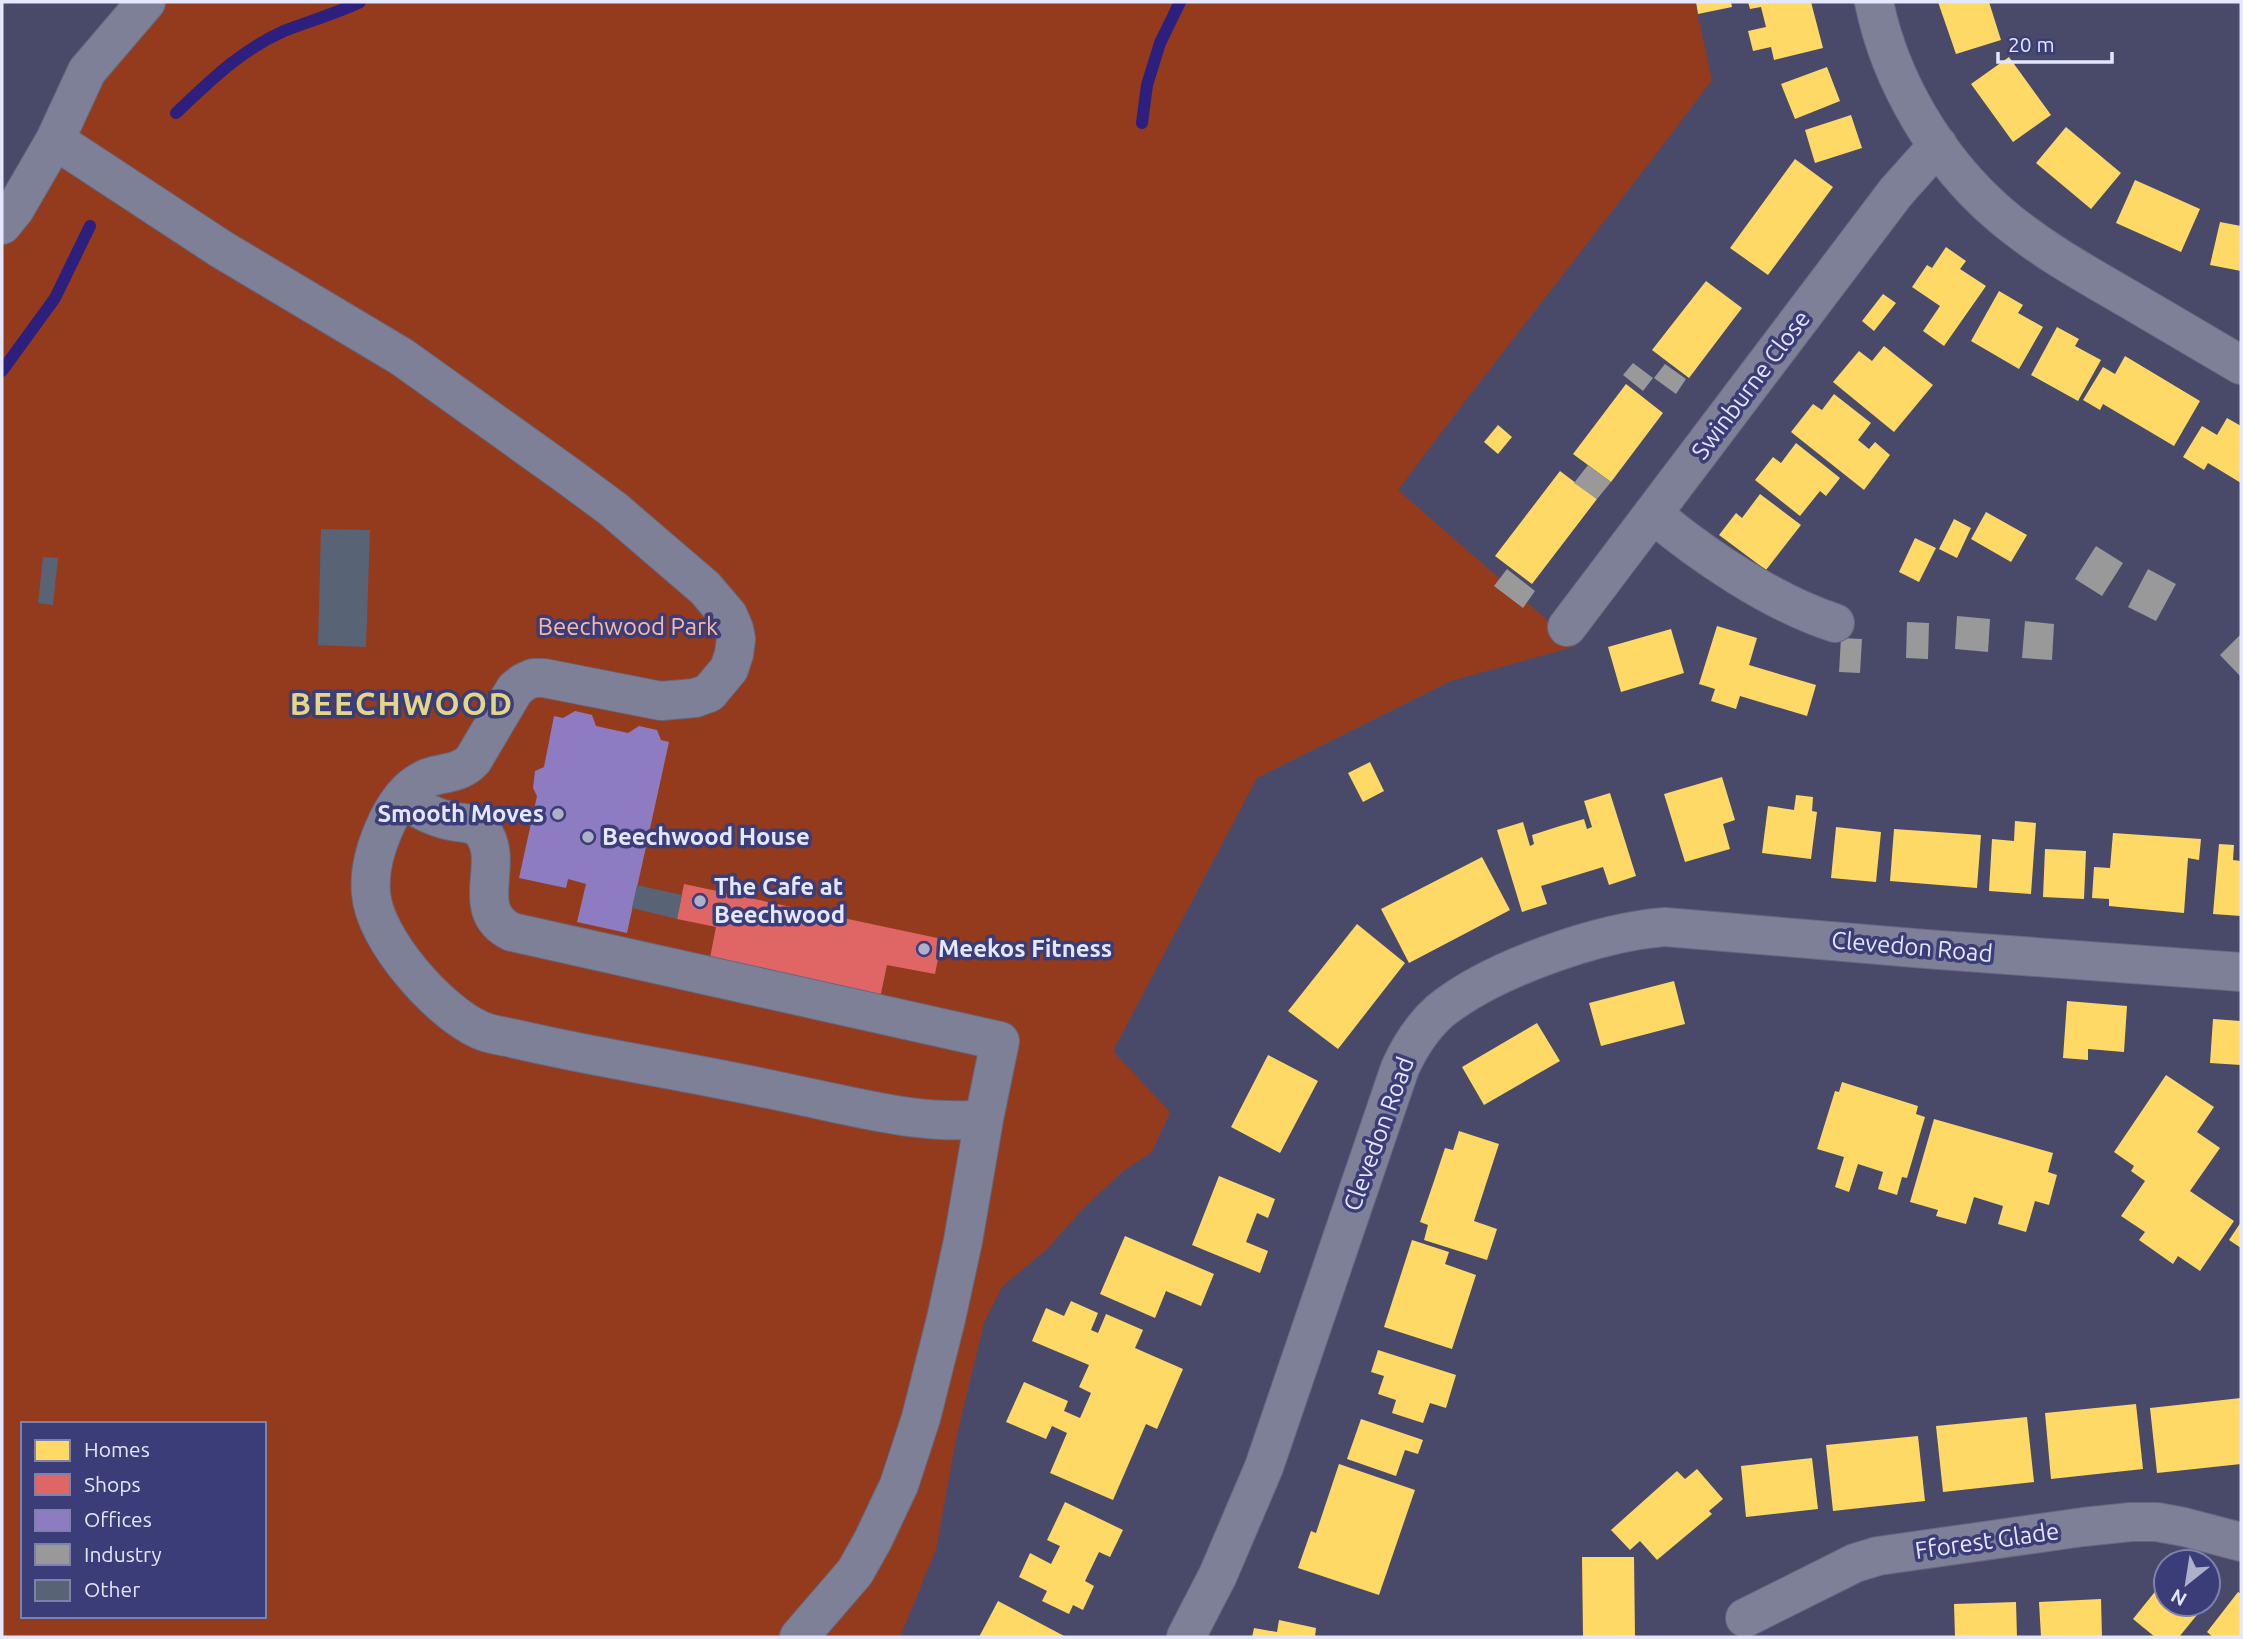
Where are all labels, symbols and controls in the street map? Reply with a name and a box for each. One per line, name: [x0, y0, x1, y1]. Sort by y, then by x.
scale bar: [1998, 21, 2112, 65]
text: 20 m: [2008, 32, 2055, 56]
street label: Swinburne Close: [1686, 305, 1815, 464]
park label: Beechwood Park: [538, 613, 718, 640]
district label: BEECHWOOD: [290, 685, 514, 721]
place label: Smooth Moves: [377, 800, 544, 827]
marker: Smooth Moves: [550, 806, 566, 822]
place label: Beechwood House: [602, 823, 810, 850]
marker: Beechwood House: [580, 829, 596, 845]
place label: The Cafe at Beechwood: [714, 873, 845, 928]
marker: The Cafe at Beechwood: [692, 893, 708, 909]
street label: Clevedon Road: [1830, 926, 1994, 967]
place label: Meekos Fitness: [938, 935, 1112, 962]
marker: Meekos Fitness: [916, 941, 932, 957]
street label: Clevedon Road: [1338, 1053, 1419, 1214]
legend: [21, 1422, 266, 1618]
text: Homes: [84, 1437, 150, 1461]
text: Shops: [84, 1472, 141, 1496]
text: Offices: [84, 1507, 152, 1531]
street label: Fforest Glade: [1913, 1517, 2061, 1564]
text: Industry: [84, 1542, 162, 1566]
north arrow: [2152, 1548, 2222, 1618]
text: Other: [84, 1577, 140, 1601]
text: N: [2167, 1585, 2190, 1611]

